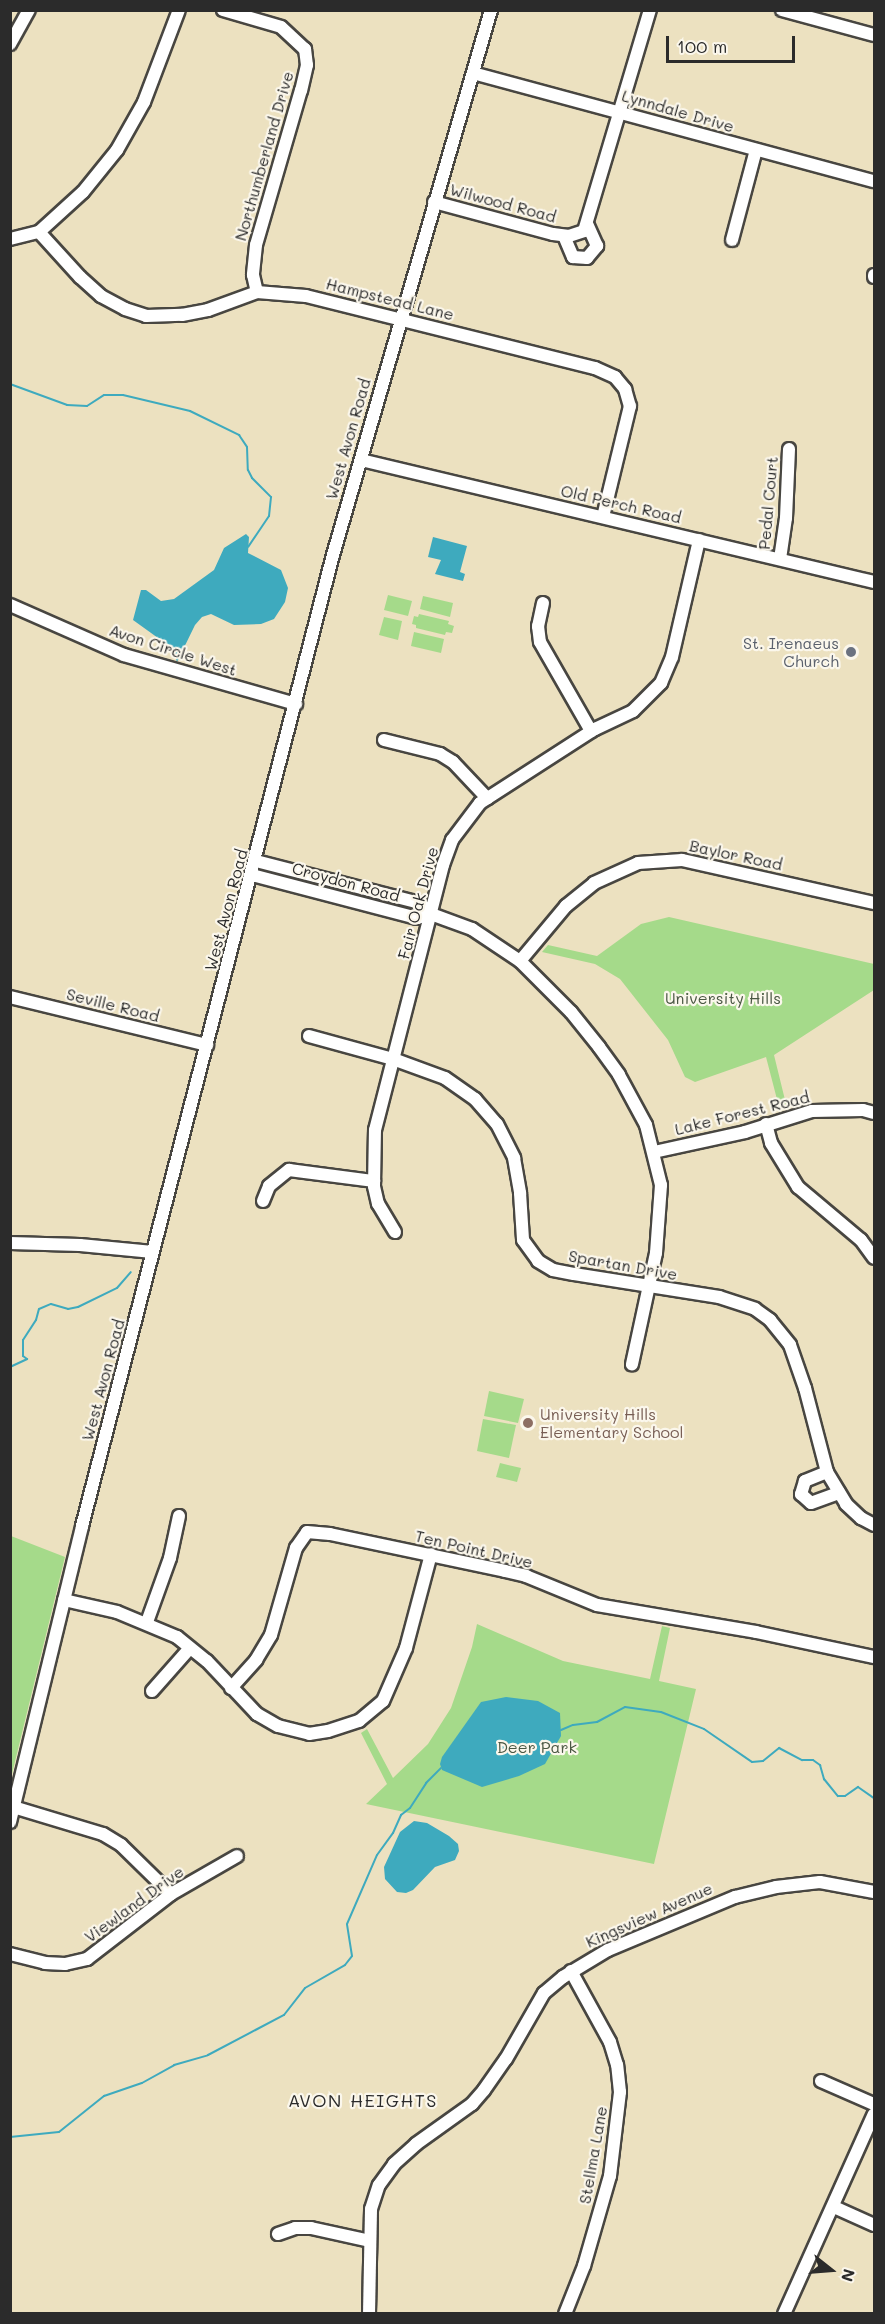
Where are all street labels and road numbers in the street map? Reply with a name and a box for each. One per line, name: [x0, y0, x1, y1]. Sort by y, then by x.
street label: Northumberland Drive: [231, 69, 297, 243]
street label: Lynndale Drive: [620, 86, 736, 136]
street label: Wilwood Road: [448, 180, 558, 226]
street label: Hampstead Lane: [324, 274, 456, 324]
street label: West Avon Road: [322, 376, 374, 502]
street label: Pedal Court: [754, 456, 782, 550]
street label: Old Perch Road: [559, 481, 683, 527]
street label: Avon Circle West: [107, 620, 239, 680]
street label: Baylor Road: [688, 836, 784, 874]
street label: Fair Oak Drive: [394, 845, 442, 961]
street label: West Avon Road: [201, 847, 251, 973]
street label: Croydon Road: [290, 858, 402, 906]
street label: Seville Road: [64, 984, 162, 1026]
street label: Lake Forest Road: [673, 1087, 811, 1139]
street label: Spartan Drive: [567, 1246, 679, 1284]
street label: West Avon Road: [78, 1317, 128, 1443]
street label: Ten Point Drive: [413, 1526, 535, 1572]
street label: Viewland Drive: [81, 1862, 187, 1946]
street label: Kingsview Avenue: [583, 1878, 715, 1952]
street label: Stellma Lane: [575, 2105, 611, 2205]

